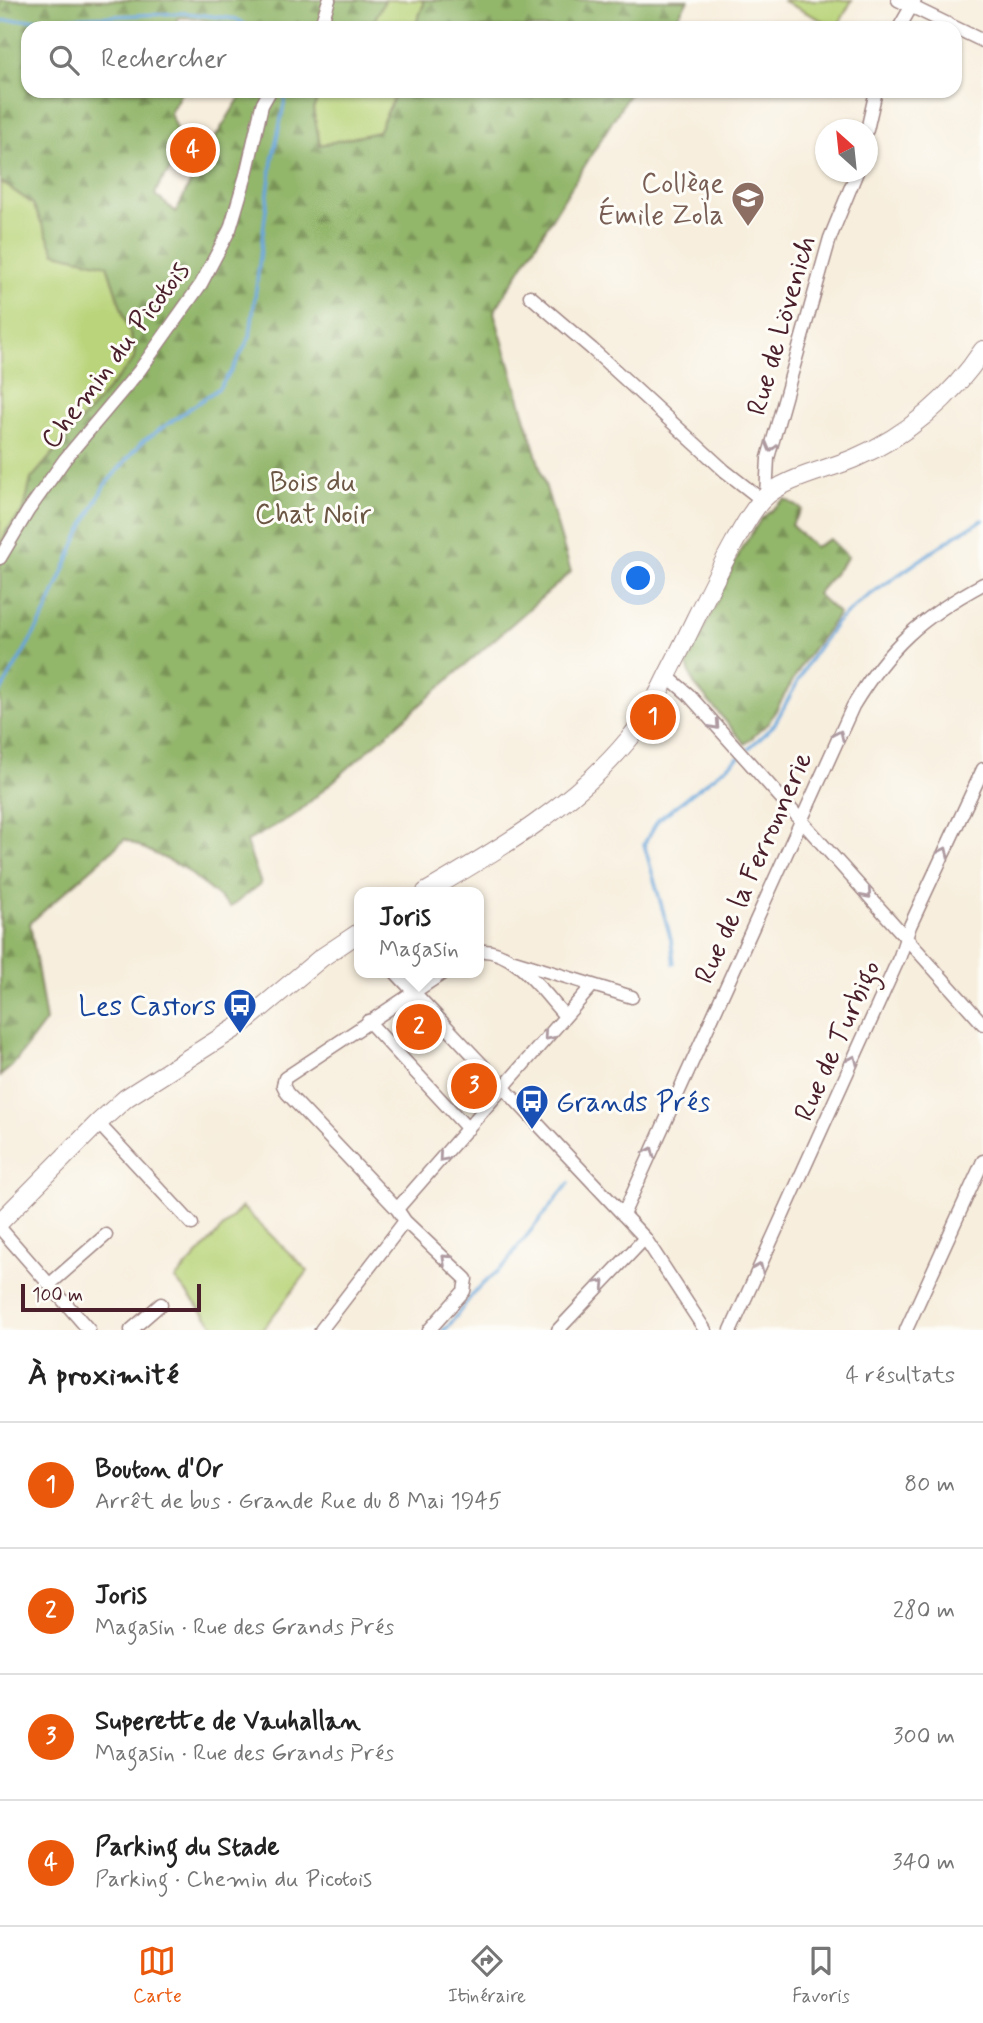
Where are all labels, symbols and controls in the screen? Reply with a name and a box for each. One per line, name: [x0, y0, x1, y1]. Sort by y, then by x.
search box: [21, 21, 962, 98]
icon: search: [45, 41, 83, 79]
text: Rechercher: [101, 43, 227, 77]
north arrow: [815, 119, 878, 182]
pin: 4: [170, 124, 216, 176]
place label: Collège Émile Zola: [598, 166, 724, 235]
school or university icon: Collège Émile Zola: [729, 179, 767, 228]
street label: Rue de Lövenich: [739, 232, 826, 420]
street label: Chemin du Picotois: [33, 254, 199, 457]
one-way arrow: [765, 441, 779, 453]
park label: Bois du Chat Noir: [255, 465, 372, 534]
your location: [621, 561, 655, 595]
pin: 1: [630, 691, 676, 743]
one-way arrow: [707, 716, 719, 729]
one-way arrow: [831, 730, 845, 743]
street label: Rue de la Ferronnerie: [687, 746, 822, 990]
one-way arrow: [936, 847, 950, 859]
one-way arrow: [859, 886, 871, 899]
popup: [354, 887, 484, 978]
text: Joris: [379, 901, 431, 935]
text: Magasin: [379, 935, 459, 965]
street label: Rue de Turbigo: [786, 955, 893, 1128]
bus stop icon: Les Castors: [221, 986, 259, 1035]
place label: Les Castors: [78, 989, 216, 1026]
pin: 2: [396, 1001, 442, 1053]
one-way arrow: [544, 1028, 556, 1041]
one-way arrow: [845, 1055, 859, 1068]
pin: 3: [451, 1060, 497, 1112]
bus stop icon: Grands Prés: [513, 1082, 551, 1131]
place label: Grands Prés: [556, 1085, 710, 1122]
one-way arrow: [642, 1147, 656, 1160]
one-way arrow: [439, 1148, 451, 1161]
one-way arrow: [441, 1255, 454, 1267]
one-way arrow: [751, 1263, 765, 1275]
one-way arrow: [593, 1279, 606, 1292]
scale bar: [21, 1281, 201, 1313]
text: 100 m: [32, 1283, 83, 1308]
text: À proximité: [28, 1356, 179, 1395]
text: 4 résultats: [845, 1361, 955, 1391]
text: Bouton d'Or: [95, 1453, 223, 1487]
text: 1: [46, 1470, 56, 1500]
text: 80 m: [904, 1470, 955, 1500]
text: Arrêt de bus · Grande Rue du 8 Mai 1945: [95, 1487, 502, 1517]
text: Joris: [95, 1579, 147, 1613]
text: 2: [45, 1596, 57, 1626]
text: 280 m: [893, 1596, 955, 1626]
text: Magasin · Rue des Grands Prés: [95, 1613, 394, 1643]
text: Superette de Vauhallan: [95, 1705, 361, 1739]
text: 3: [46, 1722, 56, 1752]
text: 300 m: [893, 1722, 955, 1752]
text: Magasin · Rue des Grands Prés: [95, 1739, 394, 1769]
text: Parking du Stade: [95, 1831, 279, 1865]
text: 4: [44, 1848, 58, 1878]
text: 340 m: [892, 1848, 955, 1878]
text: Parking · Chemin du Picotois: [95, 1865, 372, 1895]
tab: Carte: [133, 1942, 182, 2009]
tab: Itinéraire: [448, 1942, 526, 2009]
tab: Favoris: [792, 1942, 850, 2009]

